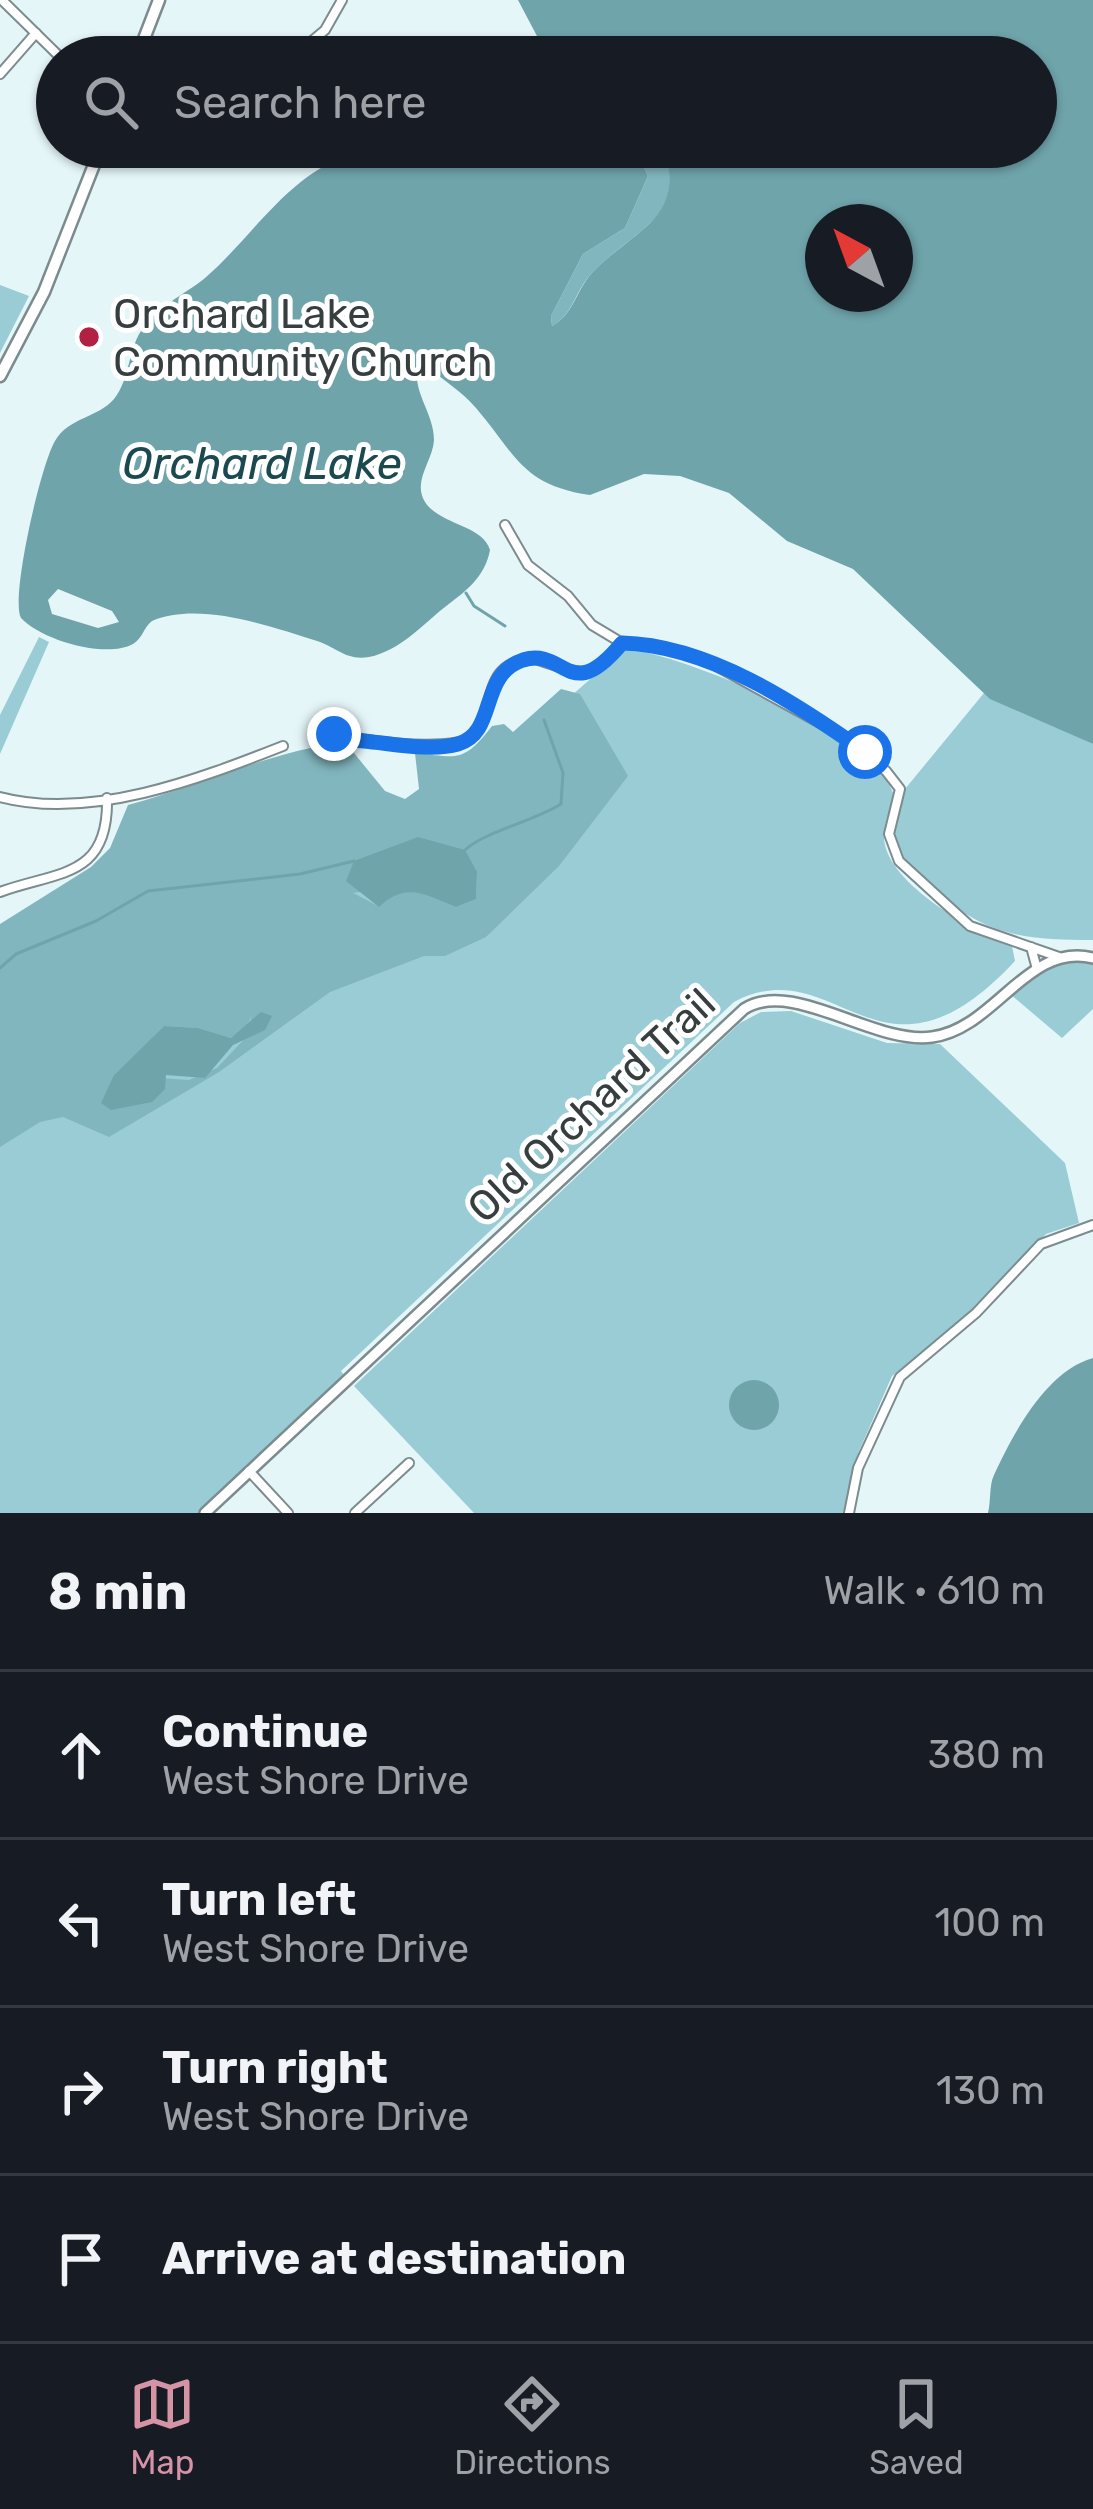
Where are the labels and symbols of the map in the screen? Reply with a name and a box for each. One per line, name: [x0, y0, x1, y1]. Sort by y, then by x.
north arrow: [805, 204, 913, 312]
place label: Orchard Lake Community Church: [113, 289, 493, 387]
marker: Orchard Lake Community Church: [76, 324, 102, 350]
water label: Orchard Lake: [122, 437, 402, 490]
route end: [307, 707, 361, 761]
route start: [838, 725, 892, 779]
street label: Old Orchard Trail: [458, 978, 726, 1233]

